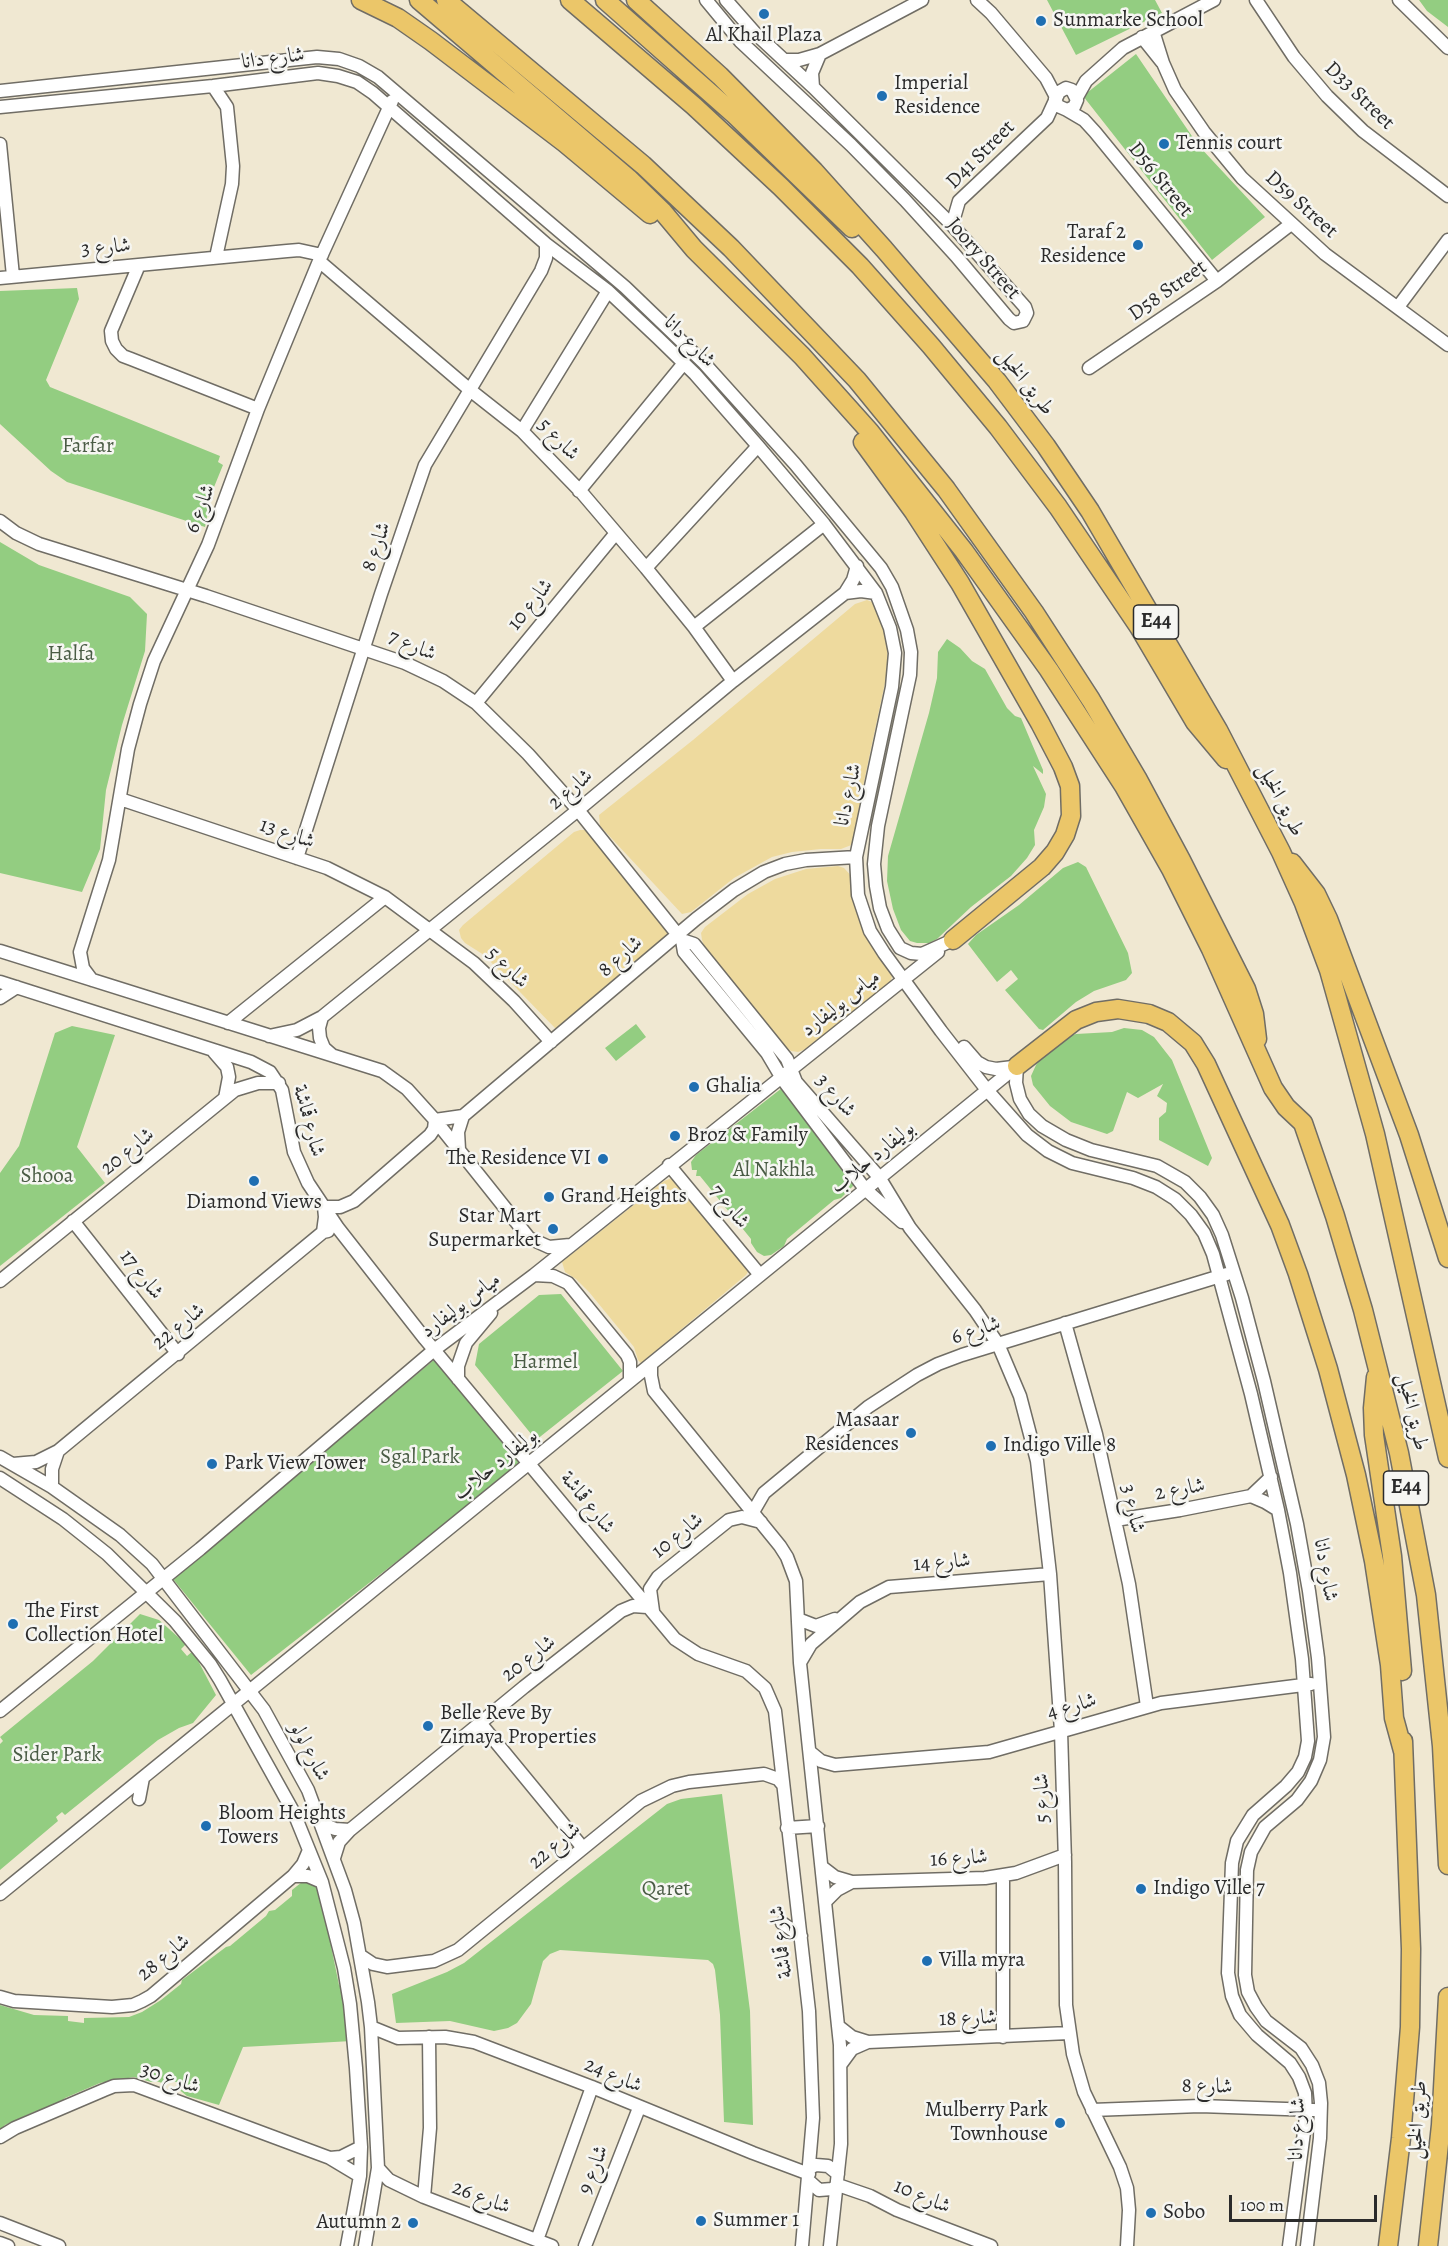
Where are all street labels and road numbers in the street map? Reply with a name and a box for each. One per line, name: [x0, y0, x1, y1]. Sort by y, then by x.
street label: شارع دانا: [240, 43, 306, 75]
street label: D33 Street: [1319, 56, 1399, 136]
street label: D41 Street: [941, 115, 1021, 195]
street label: D56 Street: [1122, 137, 1198, 223]
street label: D59 Street: [1259, 166, 1343, 244]
street label: Joory Street: [941, 213, 1025, 305]
street label: شارع 3: [80, 233, 132, 263]
street label: D58 Street: [1124, 255, 1212, 327]
street label: شارع دانا: [658, 311, 720, 373]
street label: طريق الخيل: [991, 343, 1059, 421]
street label: شارع 5: [532, 413, 584, 467]
street label: شارع 6: [180, 481, 222, 537]
street label: شارع 8: [357, 519, 397, 575]
street label: شارع 10: [503, 574, 559, 636]
road number: E44: [1134, 605, 1178, 639]
street label: شارع 7: [384, 625, 440, 667]
street label: طريق الخيل: [1251, 759, 1309, 841]
street label: شارع دانا: [830, 761, 868, 829]
street label: شارع 2: [544, 764, 598, 816]
street label: شارع 13: [256, 813, 318, 855]
street label: شارع 8: [594, 931, 648, 983]
street label: شارع 5: [480, 942, 534, 994]
street label: مياس بوليفارد: [796, 965, 886, 1043]
street label: شارع 3: [809, 1069, 861, 1123]
street label: شارع قماشة: [286, 1082, 330, 1160]
street label: بوليفارد حلاب: [826, 1116, 920, 1200]
street label: شارع 20: [96, 1123, 160, 1181]
street label: شارع 7: [704, 1180, 754, 1234]
street label: شارع 17: [114, 1245, 168, 1305]
street label: مياس بوليفارد: [416, 1268, 506, 1344]
street label: شارع 22: [148, 1298, 210, 1356]
street label: شارع 6: [948, 1311, 1004, 1351]
street label: طريق الخيل: [1391, 1371, 1433, 1453]
street label: بوليفارد حلاب: [449, 1423, 543, 1507]
street label: شارع قماشة: [554, 1467, 620, 1539]
road number: E44: [1384, 1471, 1428, 1505]
street label: شارع 2: [1153, 1473, 1207, 1507]
street label: شارع 3: [1114, 1482, 1150, 1536]
street label: شارع 10: [647, 1508, 709, 1564]
street label: شارع دانا: [1307, 1537, 1343, 1603]
street label: شارع 14: [913, 1548, 971, 1578]
street label: شارع 20: [497, 1630, 561, 1688]
street label: شارع 4: [1044, 1688, 1100, 1726]
street label: شارع لولو: [284, 1718, 334, 1786]
street label: شارع 5: [1030, 1773, 1056, 1823]
street label: شارع 22: [524, 1817, 586, 1875]
street label: شارع 16: [930, 1845, 988, 1873]
street label: شارع قماشة: [765, 1904, 799, 1980]
street label: شارع 28: [132, 1929, 196, 1987]
street label: شارع 18: [939, 2005, 997, 2033]
street label: شارع 24: [580, 2053, 646, 2099]
street label: شارع 30: [137, 2058, 203, 2100]
street label: شارع 8: [1181, 2074, 1233, 2100]
street label: طريق الخيل: [1403, 2080, 1433, 2160]
street label: شارع دانا: [1284, 2097, 1312, 2161]
street label: شارع 9: [573, 2142, 615, 2198]
street label: شارع 10: [890, 2174, 954, 2220]
street label: شارع 26: [448, 2175, 514, 2221]

